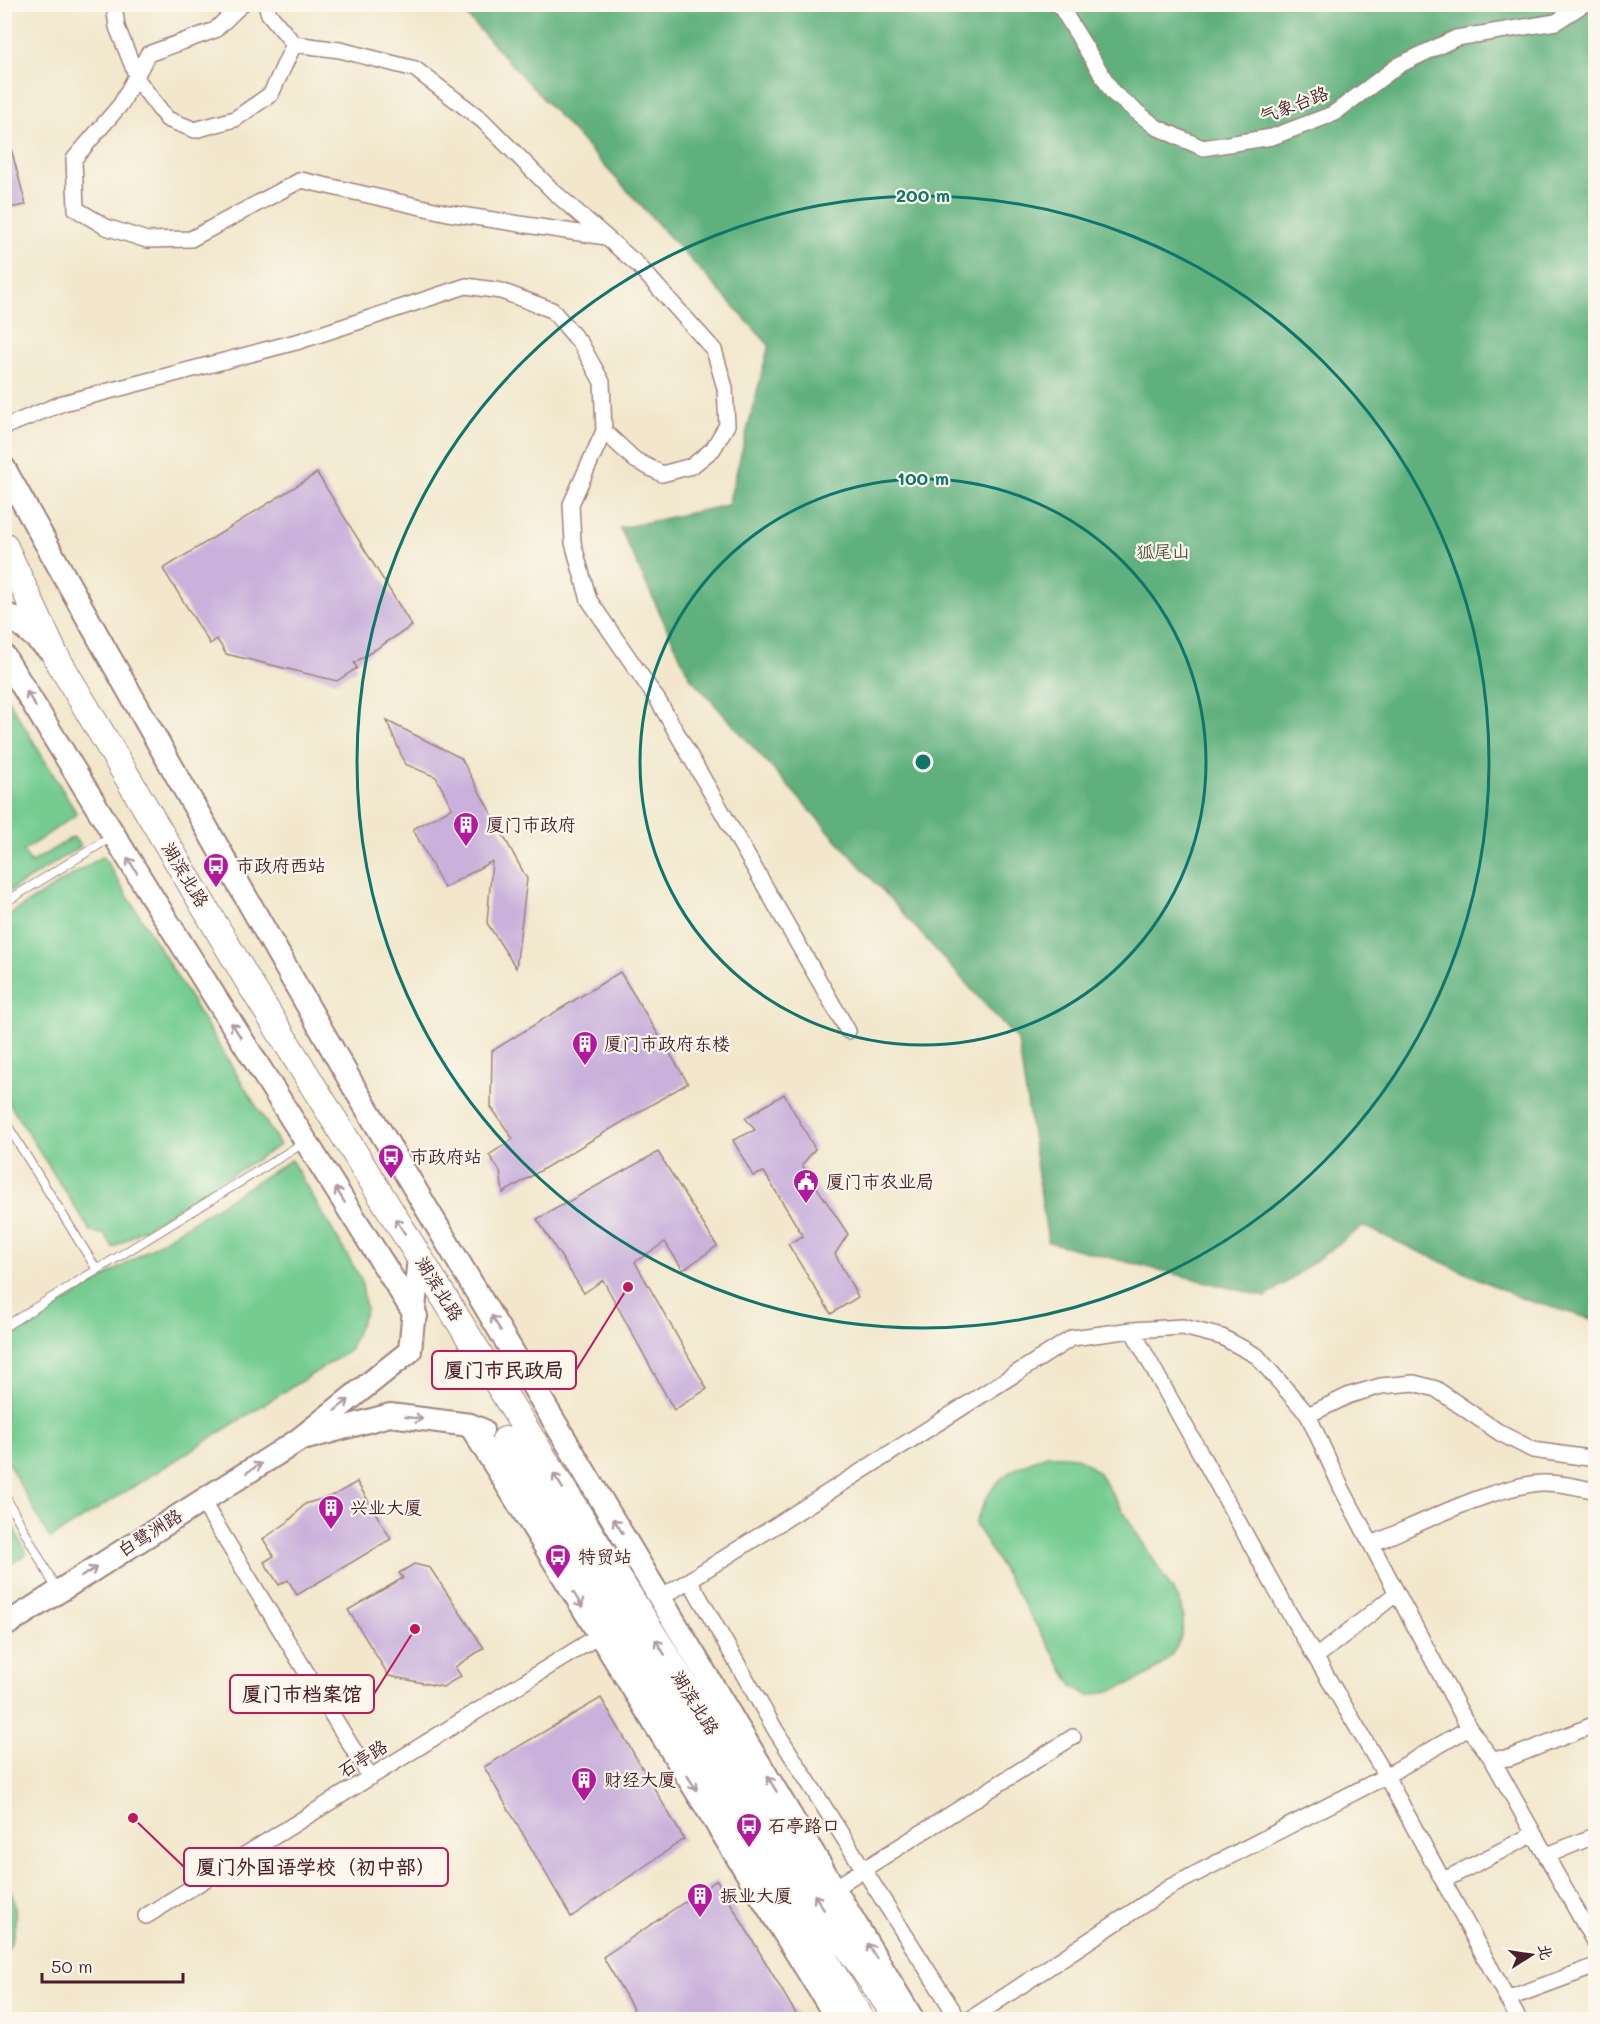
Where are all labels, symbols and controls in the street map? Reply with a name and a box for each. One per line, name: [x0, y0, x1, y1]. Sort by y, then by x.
street label: 气象台路: [1256, 80, 1332, 128]
text: 200 m: [896, 183, 950, 207]
text: 100 m: [897, 466, 949, 490]
park label: 狐尾山: [1136, 539, 1190, 563]
one-way arrow: [24, 691, 36, 708]
centre of rings: [913, 752, 933, 772]
building icon: 厦门市政府: [451, 810, 481, 848]
place label: 厦门市政府: [486, 812, 576, 836]
street label: 湖滨北路: [157, 837, 215, 912]
bus stop icon: 市政府西站: [201, 851, 231, 889]
place label: 市政府西站: [236, 853, 326, 877]
one-way arrow: [126, 857, 138, 874]
one-way arrow: [230, 1022, 242, 1039]
building icon: 厦门市政府东楼: [570, 1029, 600, 1067]
place label: 厦门市政府东楼: [604, 1031, 730, 1055]
bus stop icon: 市政府站: [376, 1142, 406, 1180]
place label: 市政府站: [410, 1144, 482, 1168]
public building icon: 厦门市农业局: [791, 1167, 821, 1205]
place label: 厦门市农业局: [826, 1169, 934, 1193]
one-way arrow: [334, 1187, 346, 1204]
one-way arrow: [394, 1218, 406, 1235]
street label: 湖滨北路: [411, 1252, 469, 1325]
one-way arrow: [490, 1315, 502, 1332]
callout: 厦门市民政局: [432, 1351, 576, 1389]
text: 厦门市民政局: [444, 1356, 564, 1382]
one-way arrow: [334, 1398, 350, 1411]
one-way arrow: [404, 1413, 424, 1424]
one-way arrow: [245, 1461, 262, 1473]
one-way arrow: [551, 1473, 563, 1490]
building icon: 兴业大厦: [316, 1493, 346, 1531]
place label: 兴业大厦: [350, 1495, 422, 1519]
street label: 白鹭洲路: [113, 1503, 186, 1561]
one-way arrow: [612, 1518, 624, 1535]
bus stop icon: 特贸站: [543, 1542, 573, 1580]
place label: 特贸站: [578, 1544, 632, 1568]
one-way arrow: [80, 1566, 97, 1578]
one-way arrow: [573, 1591, 585, 1608]
one-way arrow: [654, 1639, 666, 1656]
street label: 湖滨北路: [667, 1666, 725, 1739]
callout: 厦门市档案馆: [230, 1675, 374, 1713]
text: 厦门市档案馆: [242, 1680, 362, 1706]
street label: 石亭路: [333, 1734, 392, 1783]
building icon: 财经大厦: [569, 1765, 599, 1803]
place label: 财经大厦: [604, 1767, 676, 1791]
one-way arrow: [687, 1774, 699, 1791]
one-way arrow: [766, 1776, 778, 1793]
bus stop icon: 石亭路口: [734, 1811, 764, 1849]
place label: 石亭路口: [768, 1813, 840, 1837]
callout: 厦门外国语学校（初中部）: [184, 1848, 448, 1886]
text: 厦门外国语学校（初中部）: [196, 1853, 436, 1879]
building icon: 振业大厦: [685, 1881, 715, 1919]
place label: 振业大厦: [720, 1883, 792, 1907]
one-way arrow: [812, 1894, 824, 1911]
north arrow: [1501, 1925, 1561, 1985]
text: 北: [1534, 1942, 1558, 1962]
one-way arrow: [866, 1943, 878, 1960]
scale bar: [42, 1946, 183, 1984]
text: 50 m: [51, 1954, 93, 1978]

